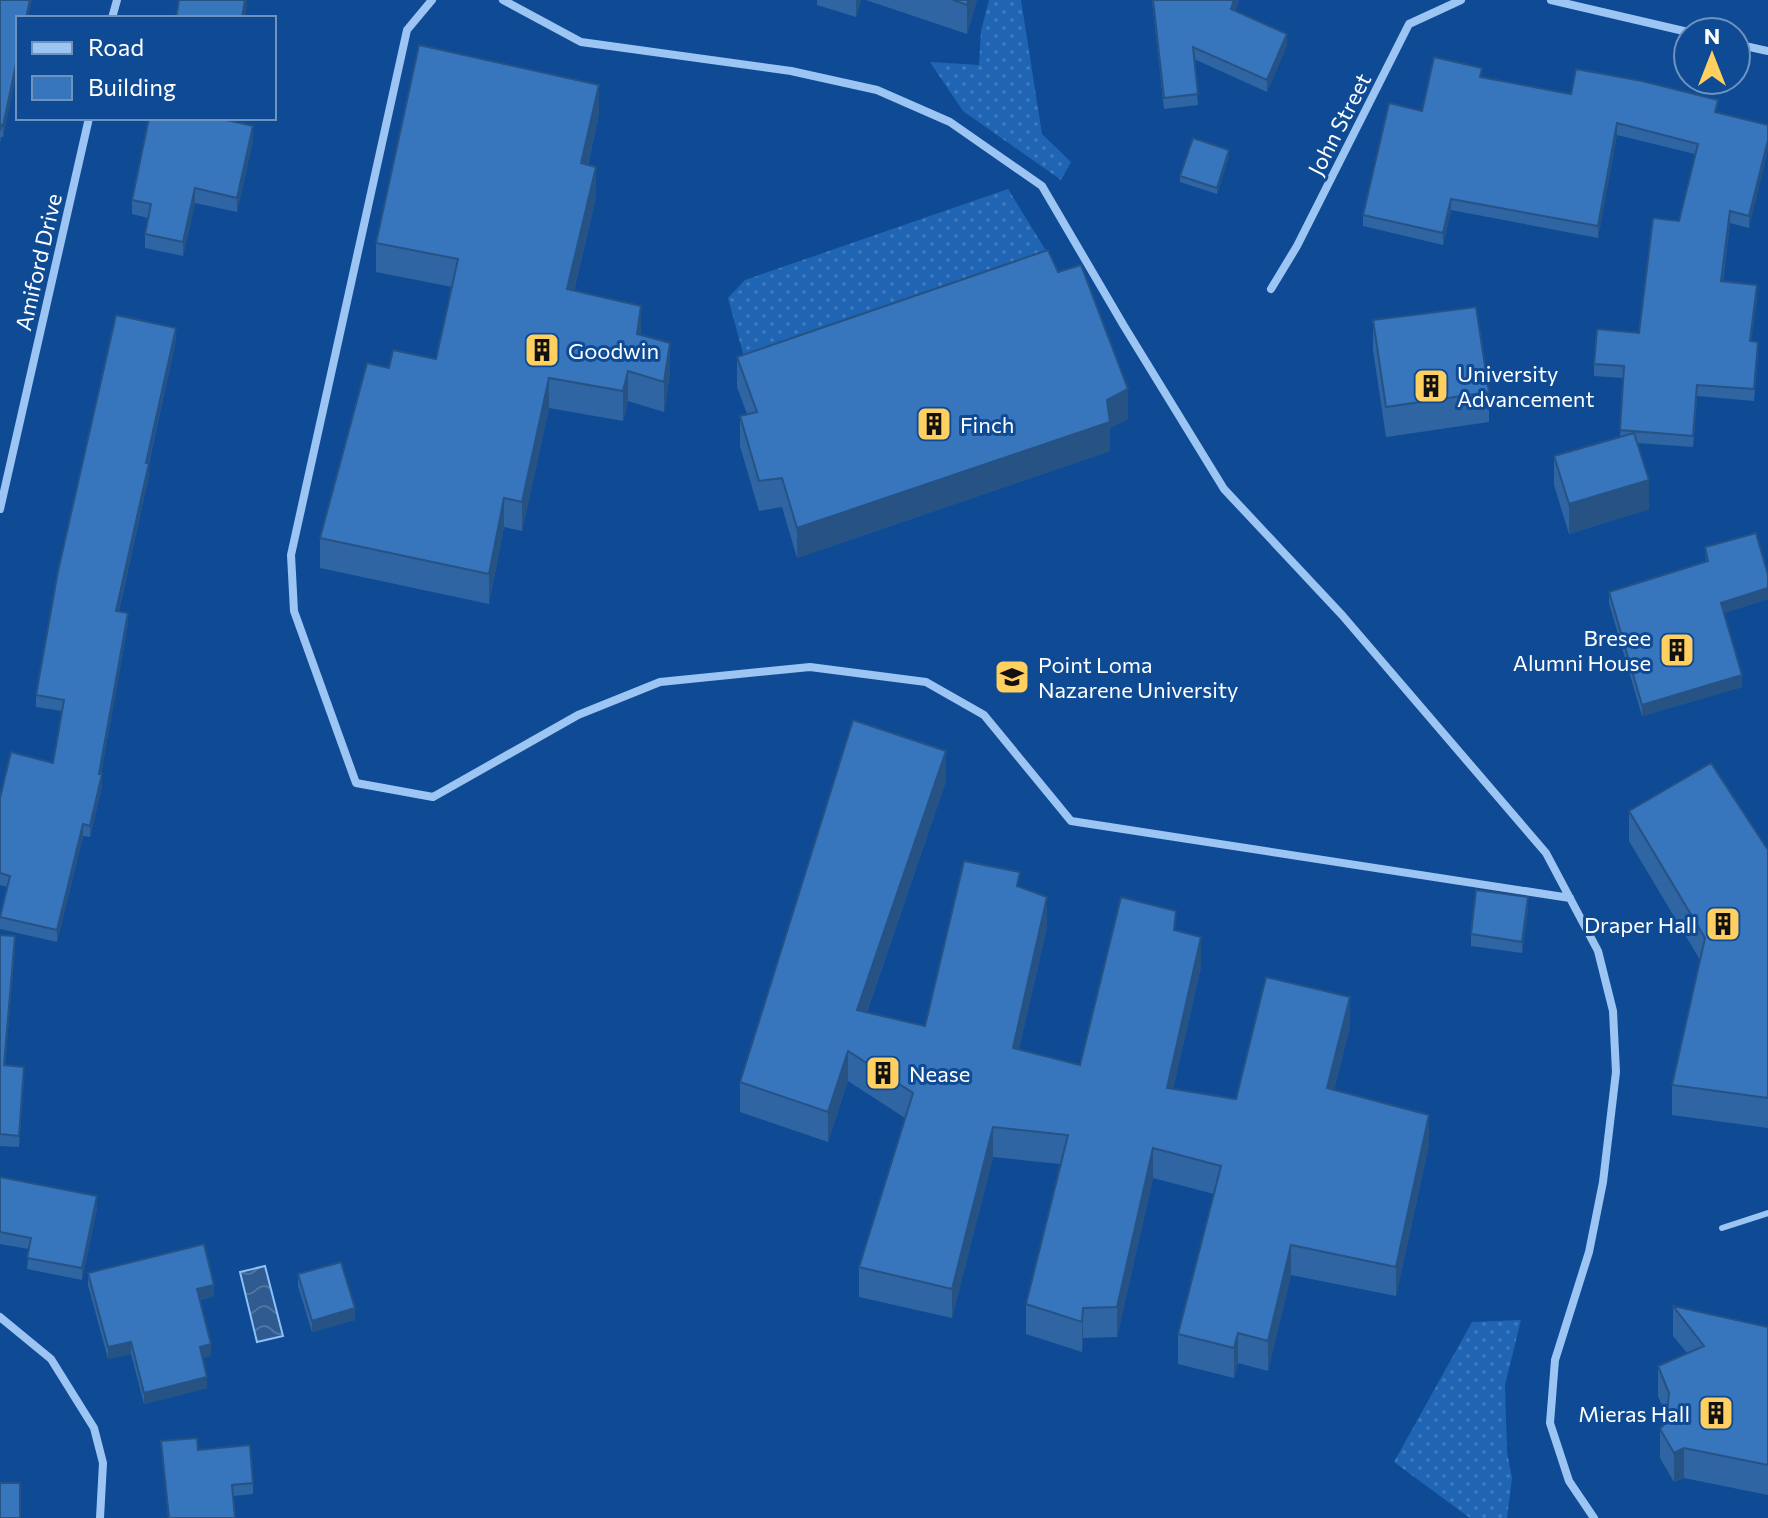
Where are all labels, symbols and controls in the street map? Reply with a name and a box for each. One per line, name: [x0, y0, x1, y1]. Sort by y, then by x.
legend: [16, 16, 276, 120]
north arrow: [1672, 16, 1752, 96]
text: N: [1704, 22, 1720, 49]
text: Road: [88, 32, 144, 61]
street label: John Street: [1302, 68, 1376, 180]
text: Building: [88, 72, 176, 101]
street label: Amiford Drive: [9, 191, 67, 333]
building icon: Goodwin: [523, 331, 561, 369]
place label: Goodwin: [568, 337, 659, 364]
place label: University Advancement: [1457, 360, 1594, 412]
building icon: University Advancement: [1412, 367, 1450, 405]
building icon: Finch: [915, 405, 953, 443]
place label: Finch: [960, 411, 1014, 438]
place label: Bresee Alumni House: [1513, 624, 1651, 676]
building icon: Bresee Alumni House: [1658, 631, 1696, 669]
place label: Point Loma Nazarene University: [1038, 651, 1238, 703]
school or university icon: Point Loma Nazarene University: [993, 658, 1031, 696]
building icon: Draper Hall: [1704, 905, 1742, 943]
place label: Draper Hall: [1584, 911, 1697, 938]
building icon: Nease: [864, 1054, 902, 1092]
place label: Nease: [909, 1060, 970, 1087]
building icon: Mieras Hall: [1697, 1394, 1735, 1432]
place label: Mieras Hall: [1578, 1400, 1690, 1427]

